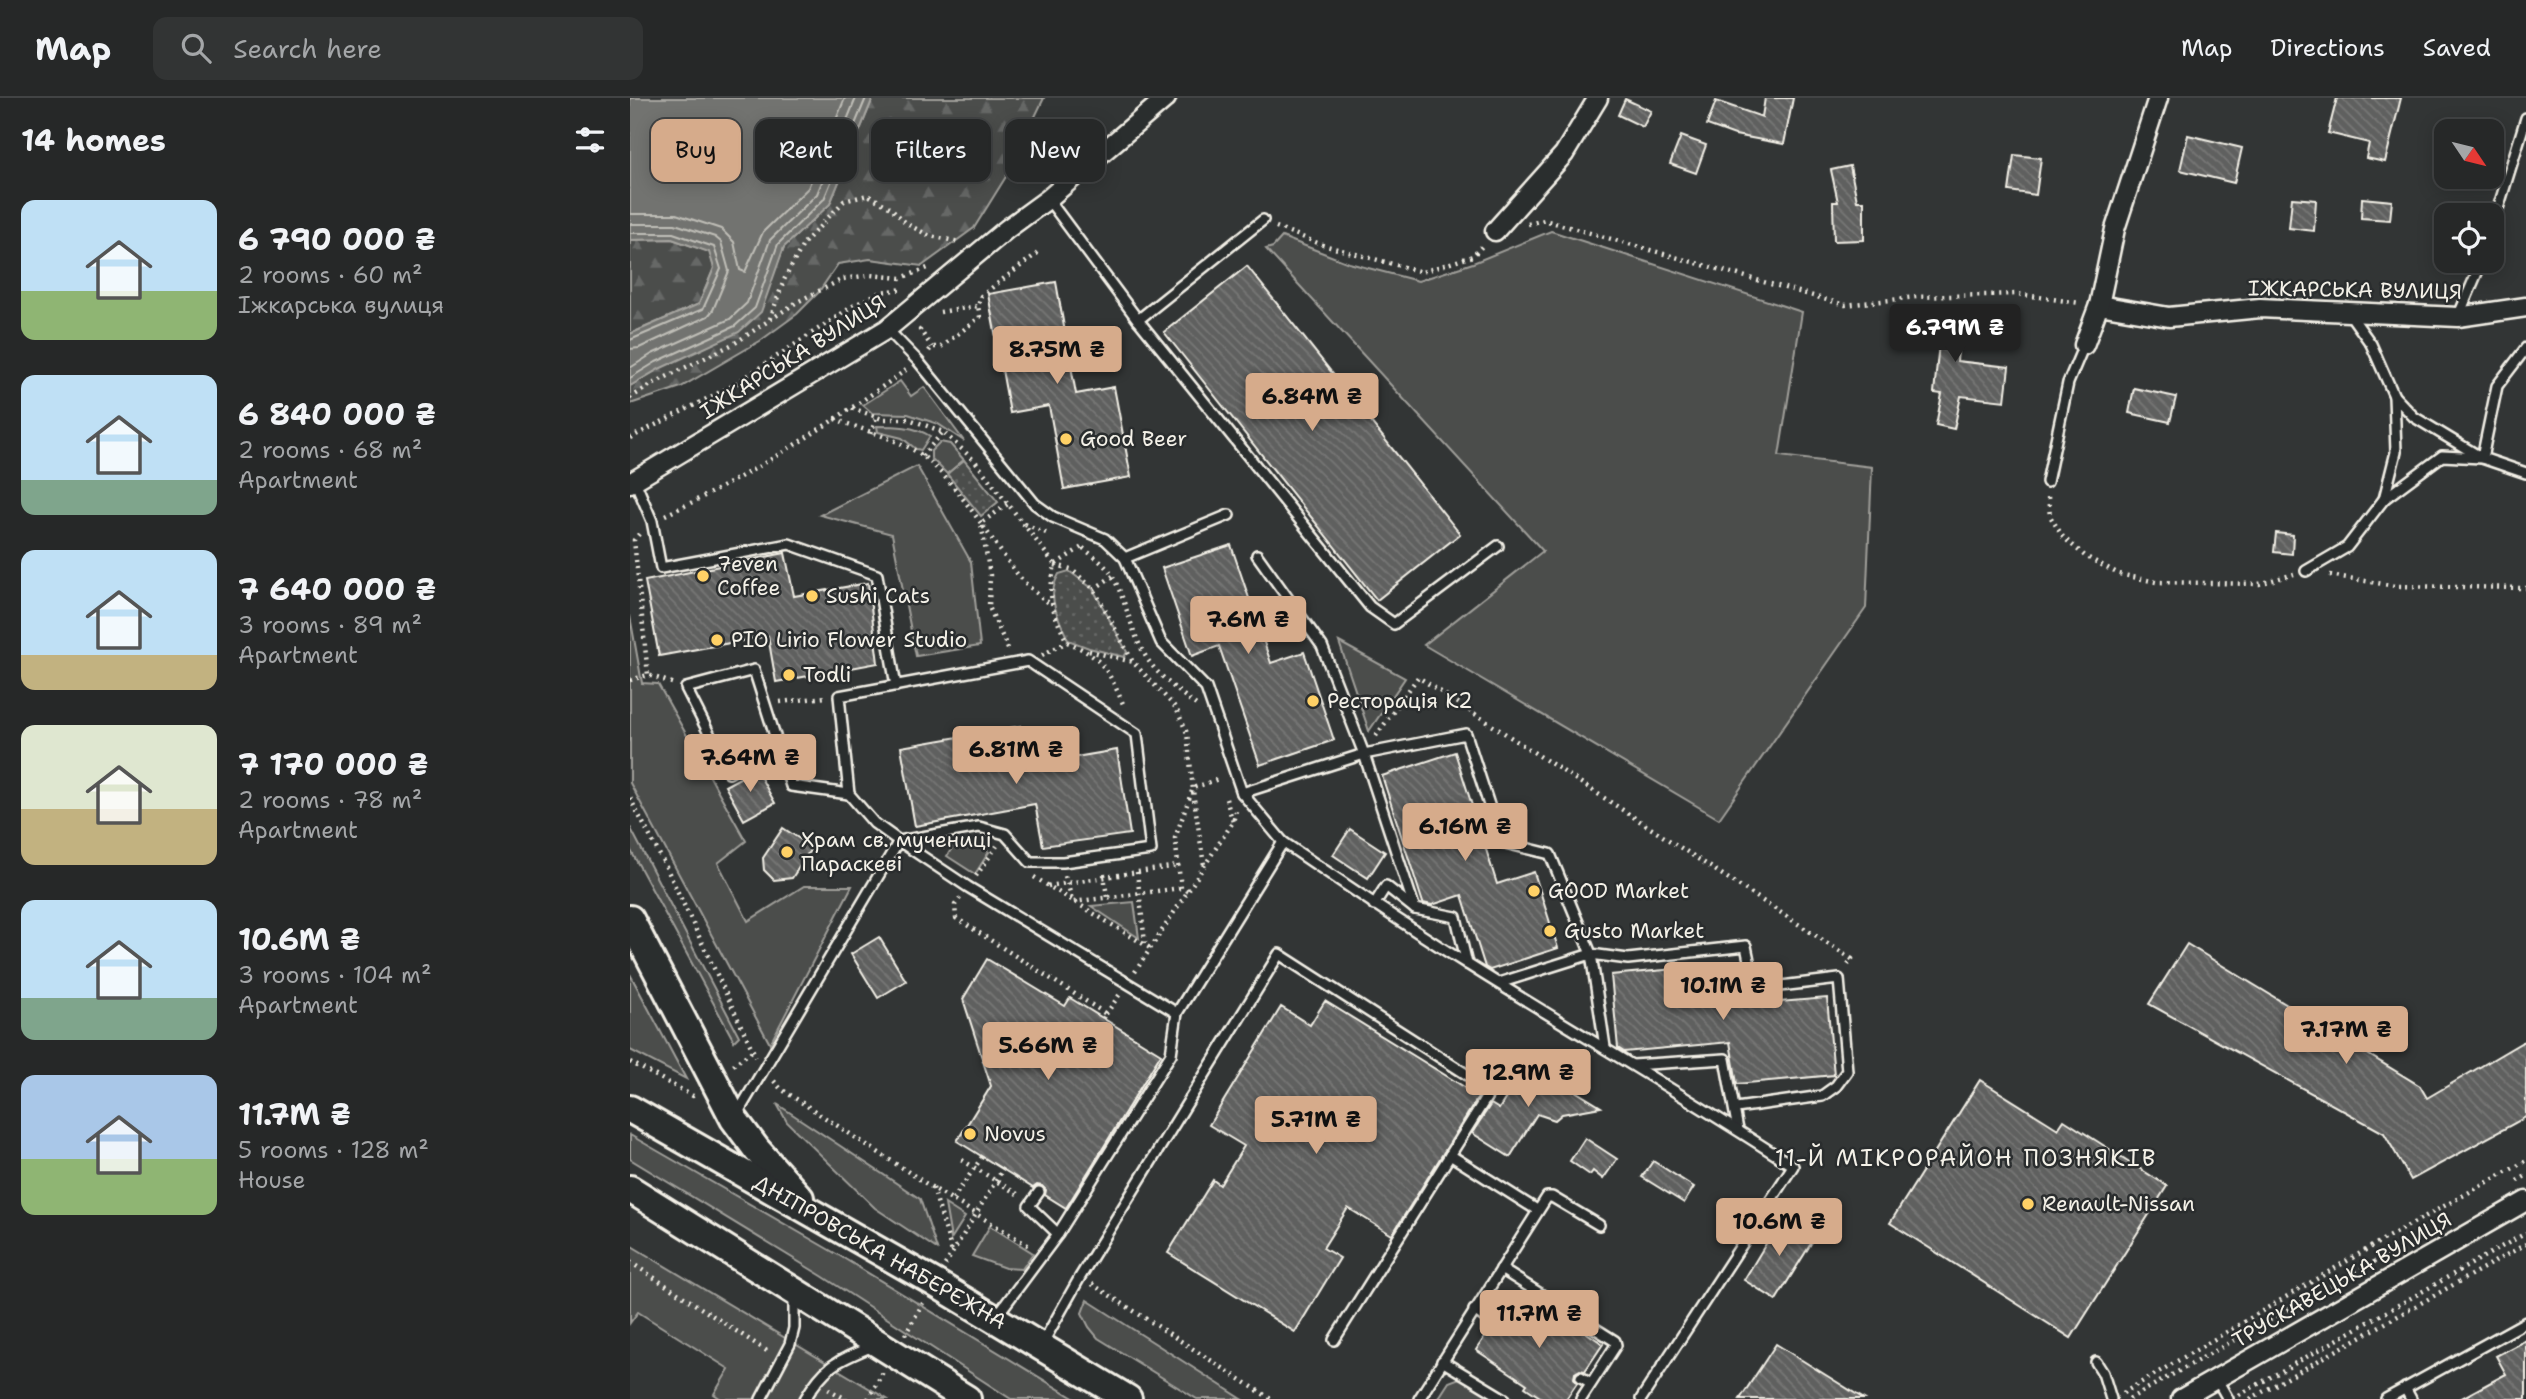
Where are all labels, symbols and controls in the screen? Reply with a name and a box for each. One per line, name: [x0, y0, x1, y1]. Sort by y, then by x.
search box: [153, 17, 643, 80]
text: Map: [35, 26, 111, 71]
icon: search: [177, 29, 215, 67]
text: Search here: [233, 31, 382, 66]
text: Map: [2181, 32, 2232, 64]
text: Directions: [2270, 32, 2385, 64]
text: Saved: [2423, 32, 2491, 64]
chip: Buy: [651, 119, 741, 182]
chip: Rent: [755, 119, 857, 182]
chip: Filters: [871, 119, 991, 182]
chip: New: [1005, 119, 1105, 182]
north arrow: [2434, 119, 2504, 189]
map controls: [2434, 119, 2504, 273]
text: 14 homes: [21, 120, 166, 161]
icon: filters: [571, 121, 609, 159]
button: locate: [2434, 203, 2504, 273]
text: 6 790 000 ₴: [238, 219, 436, 260]
icon: home: [77, 228, 161, 312]
text: 2 rooms · 60 m²: [238, 260, 423, 290]
street label: ІЖКАРСЬКА ВУЛИЦЯ: [2248, 274, 2462, 306]
street label: ІЖКАРСЬКА ВУЛИЦЯ: [695, 288, 891, 426]
text: Іжкарська вулиця: [238, 290, 444, 320]
pin: 6.79M ₴: [1890, 304, 2020, 364]
text: 6.79M ₴: [1906, 312, 2004, 342]
pin: 8.75M ₴: [992, 327, 1122, 386]
text: 8.75M ₴: [1009, 334, 1105, 364]
pin: 6.84M ₴: [1247, 374, 1377, 433]
text: 6.84M ₴: [1262, 381, 1362, 411]
text: 6 840 000 ₴: [238, 394, 436, 435]
icon: home: [77, 403, 161, 487]
place label: Good Beer: [1080, 425, 1187, 453]
marker: Good Beer: [1058, 431, 1074, 447]
text: 2 rooms · 68 m²: [238, 435, 422, 465]
text: Apartment: [238, 465, 358, 495]
place label: 7even Coffee: [717, 550, 780, 602]
marker: 7even Coffee: [695, 568, 711, 584]
text: 7 640 000 ₴: [238, 569, 436, 610]
icon: home: [77, 578, 161, 662]
place label: Sushi Cats: [826, 582, 930, 610]
marker: Sushi Cats: [804, 588, 820, 604]
pin: 7.6M ₴: [1191, 596, 1305, 656]
text: 7.6M ₴: [1206, 604, 1290, 634]
text: 3 rooms · 89 m²: [238, 610, 422, 640]
place label: PIO Lirio Flower Studio: [731, 626, 967, 654]
marker: PIO Lirio Flower Studio: [709, 632, 725, 648]
text: Apartment: [238, 640, 358, 670]
place label: Todli: [803, 661, 852, 689]
marker: Todli: [781, 667, 797, 683]
place label: Ресторація K2: [1327, 687, 1473, 715]
marker: Ресторація K2: [1305, 693, 1321, 709]
pin: 6.81M ₴: [951, 726, 1081, 786]
pin: 7.64M ₴: [685, 734, 815, 794]
text: 6.81M ₴: [968, 734, 1064, 764]
text: 7.64M ₴: [700, 742, 800, 772]
text: 7 170 000 ₴: [238, 744, 428, 785]
icon: home: [77, 753, 161, 837]
text: 2 rooms · 78 m²: [238, 785, 422, 815]
pin: 6.16M ₴: [1400, 804, 1530, 863]
text: 6.16M ₴: [1418, 811, 1512, 841]
text: Apartment: [238, 815, 358, 845]
place label: Храм св. мучениці Параскеві: [801, 826, 992, 878]
marker: Храм св. мучениці Параскеві: [779, 844, 795, 860]
place label: GOOD Market: [1548, 877, 1689, 905]
marker: GOOD Market: [1526, 883, 1542, 899]
place label: Gusto Market: [1564, 917, 1704, 945]
text: 10.6M ₴: [238, 919, 360, 960]
marker: Gusto Market: [1542, 923, 1558, 939]
icon: home: [77, 928, 161, 1012]
text: 3 rooms · 104 m²: [238, 960, 431, 990]
pin: 10.1M ₴: [1658, 962, 1788, 1022]
text: 10.1M ₴: [1680, 970, 1766, 1000]
text: Apartment: [238, 990, 358, 1020]
pin: 7.17M ₴: [2281, 1006, 2411, 1066]
text: 7.17M ₴: [2300, 1014, 2392, 1044]
pin: 5.66M ₴: [983, 1023, 1113, 1082]
text: 5.66M ₴: [998, 1030, 1098, 1060]
pin: 12.9M ₴: [1463, 1049, 1593, 1109]
text: 12.9M ₴: [1482, 1057, 1574, 1087]
text: 11.7M ₴: [238, 1094, 351, 1135]
pin: 5.71M ₴: [1251, 1096, 1381, 1156]
icon: home: [77, 1103, 161, 1187]
text: 5.71M ₴: [1271, 1104, 1361, 1134]
place label: Novus: [984, 1120, 1046, 1148]
marker: Novus: [962, 1126, 978, 1142]
text: 5 rooms · 128 m²: [238, 1135, 429, 1165]
district label: 11-Й МІКРОРАЙОН ПОЗНЯКІВ: [1775, 1143, 2157, 1173]
text: House: [238, 1165, 306, 1195]
street label: ДНІПРОВСЬКА НАБЕРЕЖНА: [749, 1168, 1011, 1336]
place label: Renault-Nissan: [2042, 1190, 2195, 1218]
marker: Renault-Nissan: [2020, 1196, 2036, 1212]
pin: 10.6M ₴: [1714, 1198, 1844, 1258]
text: 10.6M ₴: [1732, 1206, 1826, 1236]
street label: ТРУСКАВЕЦЬКА ВУЛИЦЯ: [2227, 1206, 2457, 1354]
pin: 11.7M ₴: [1474, 1290, 1604, 1350]
text: 11.7M ₴: [1496, 1298, 1582, 1328]

